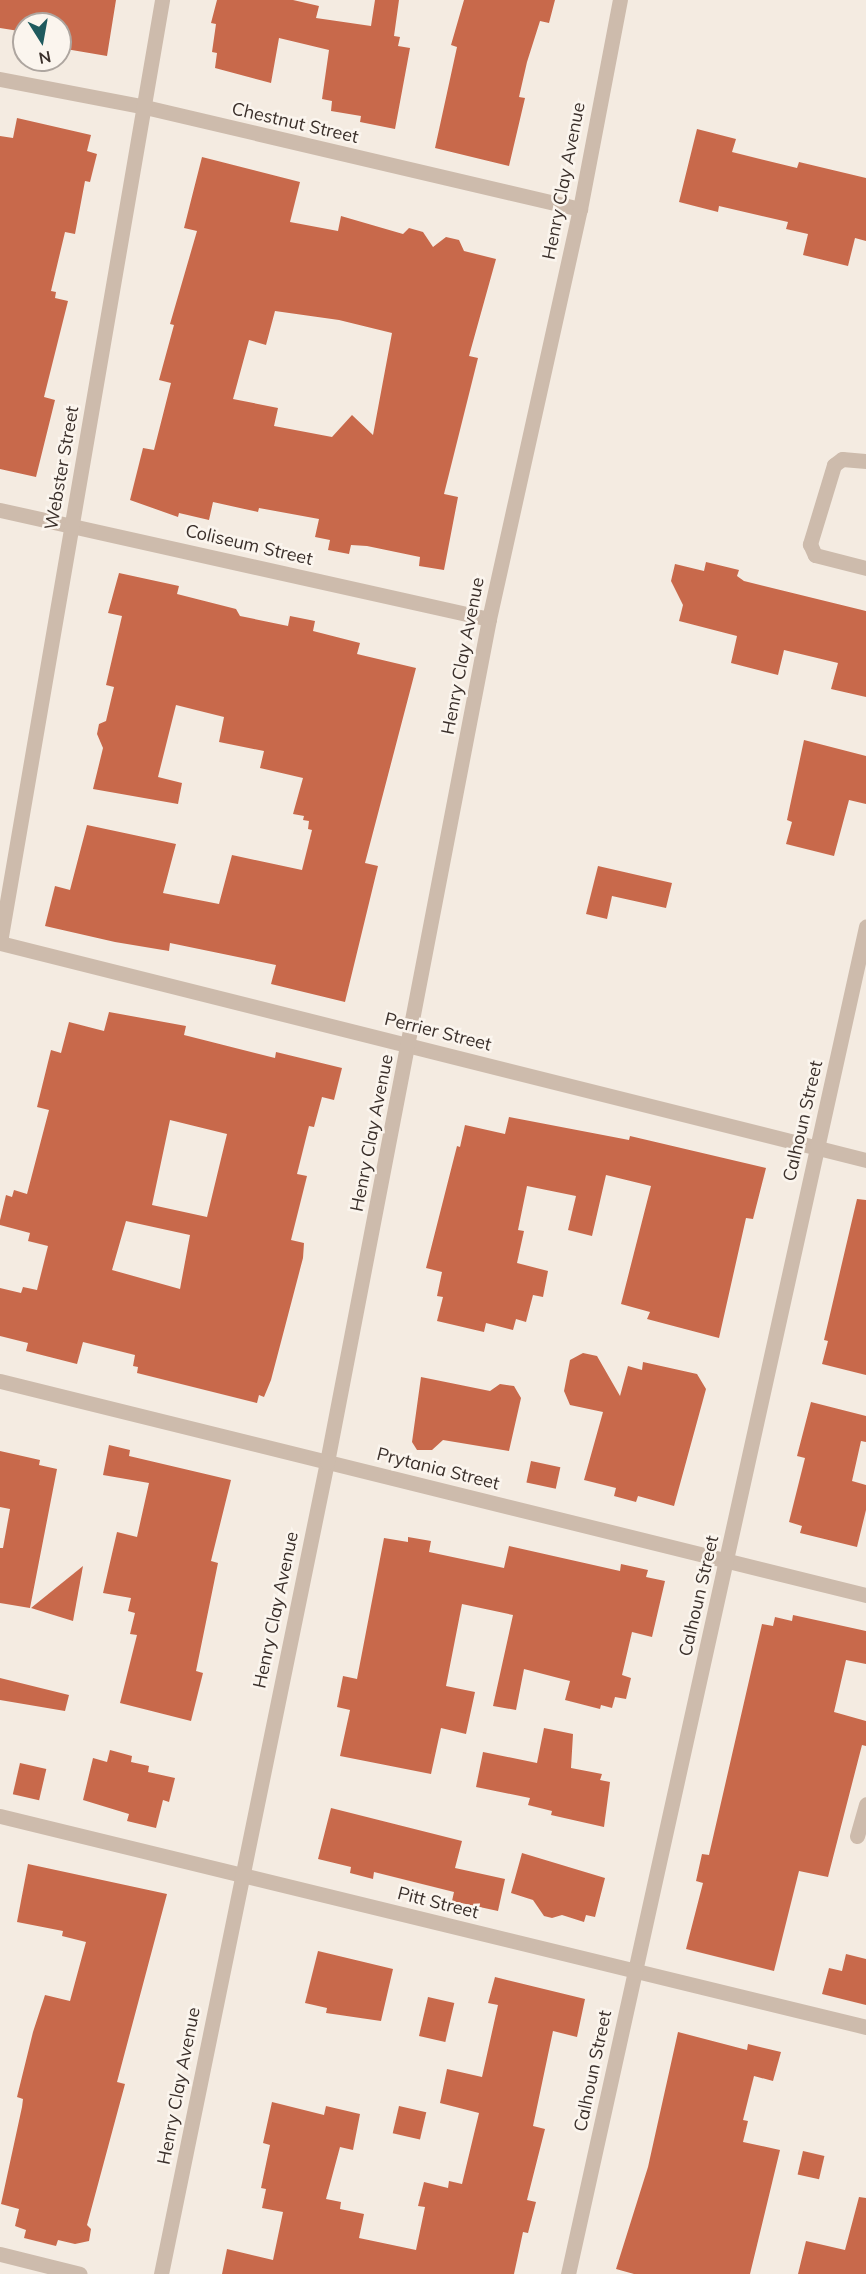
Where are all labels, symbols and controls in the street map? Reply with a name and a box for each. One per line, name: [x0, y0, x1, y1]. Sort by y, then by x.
north arrow: [12, 12, 72, 72]
text: N: [37, 47, 53, 69]
street label: Chestnut Street: [229, 98, 361, 148]
street label: Henry Clay Avenue: [538, 101, 590, 261]
street label: Webster Street: [40, 404, 84, 532]
street label: Coliseum Street: [183, 520, 315, 570]
street label: Henry Clay Avenue: [437, 576, 489, 736]
street label: Perrier Street: [382, 1008, 494, 1056]
street label: Henry Clay Avenue: [346, 1053, 398, 1213]
street label: Calhoun Street: [779, 1058, 827, 1184]
street label: Prytania Street: [374, 1443, 502, 1495]
street label: Henry Clay Avenue: [249, 1530, 303, 1690]
street label: Calhoun Street: [675, 1533, 723, 1659]
street label: Pitt Street: [395, 1883, 481, 1923]
street label: Henry Clay Avenue: [153, 2006, 205, 2166]
street label: Calhoun Street: [570, 2008, 616, 2134]

